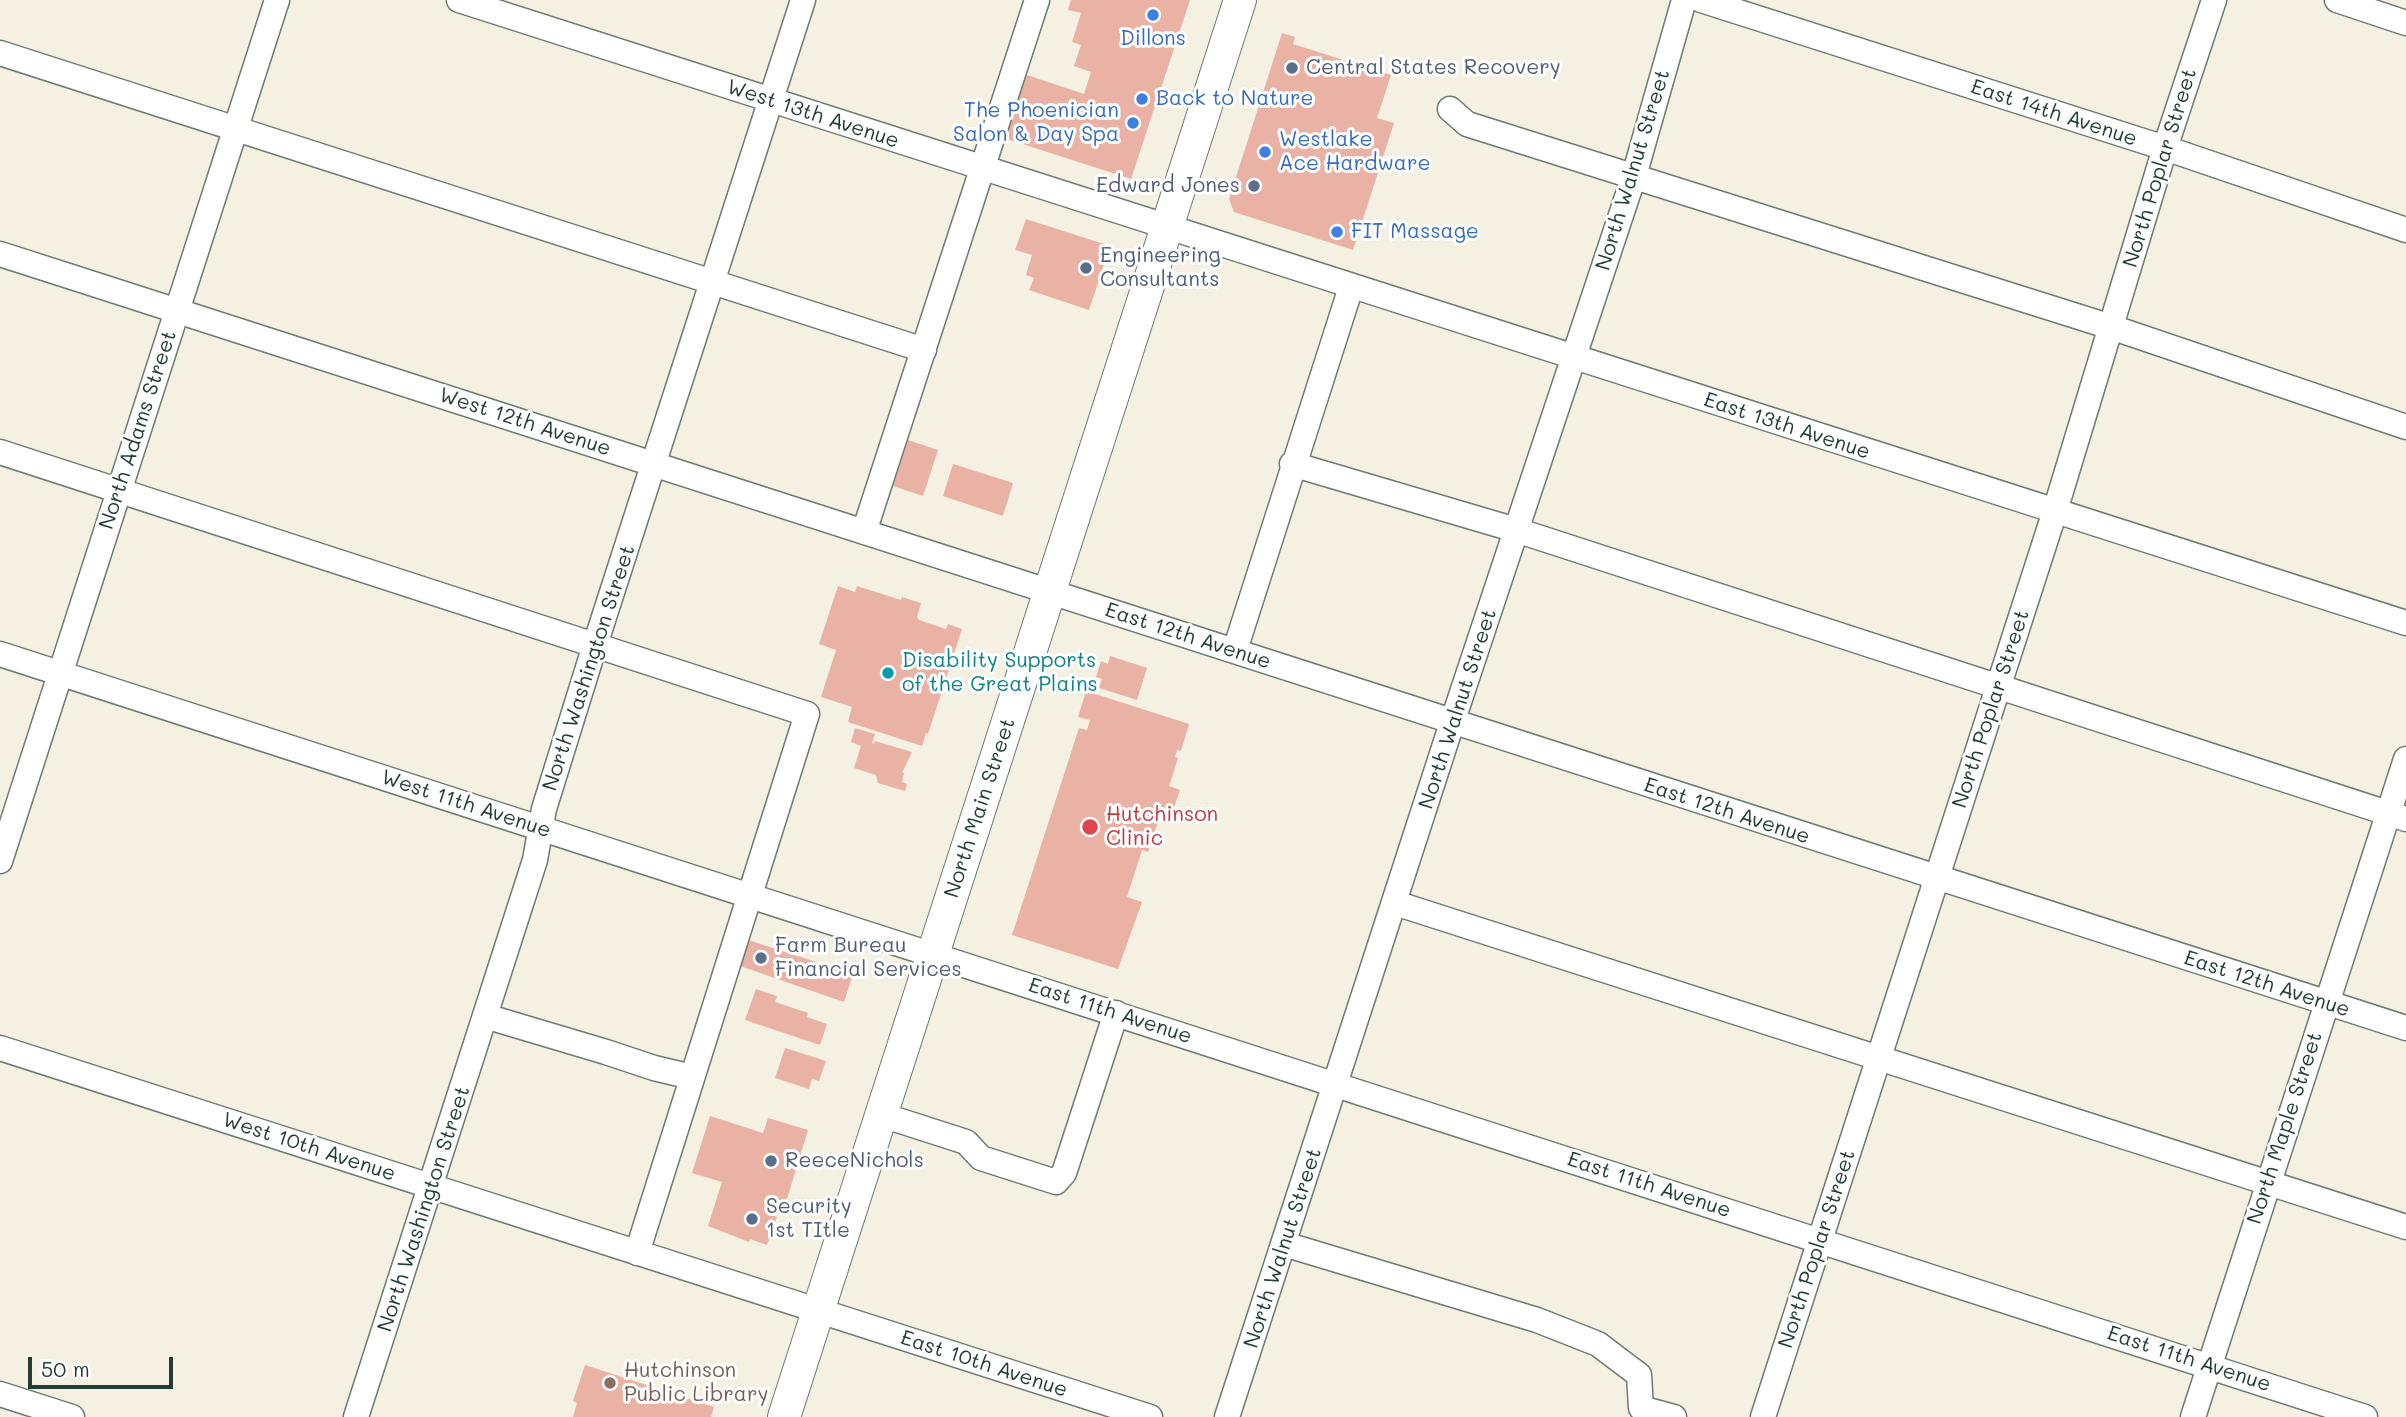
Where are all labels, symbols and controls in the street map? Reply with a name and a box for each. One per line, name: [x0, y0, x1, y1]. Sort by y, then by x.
marker: Dillons: [1145, 7, 1161, 23]
place label: Dillons: [1120, 26, 1186, 52]
place label: Central States Recovery: [1306, 55, 1561, 81]
marker: Central States Recovery: [1284, 60, 1300, 76]
street label: North Poplar Street: [2118, 65, 2202, 271]
street label: North Walnut Street: [1590, 66, 1676, 274]
street label: West 13th Avenue: [724, 74, 902, 154]
street label: East 14th Avenue: [1968, 74, 2140, 152]
place label: Back to Nature: [1156, 86, 1314, 112]
marker: Back to Nature: [1134, 91, 1150, 107]
place label: The Phoenician Salon & Day Spa: [953, 98, 1119, 148]
marker: The Phoenician Salon & Day Spa: [1125, 115, 1141, 131]
place label: Westlake Ace Hardware: [1279, 127, 1430, 177]
marker: Westlake Ace Hardware: [1257, 144, 1273, 160]
place label: Edward Jones: [1096, 173, 1240, 199]
marker: Edward Jones: [1246, 178, 1262, 194]
place label: FIT Massage: [1351, 219, 1479, 245]
marker: FIT Massage: [1329, 224, 1345, 240]
place label: Engineering Consultants: [1100, 243, 1221, 293]
marker: Engineering Consultants: [1078, 260, 1094, 276]
street label: North Adams Street: [94, 327, 182, 533]
street label: West 12th Avenue: [436, 382, 614, 462]
street label: East 13th Avenue: [1701, 387, 1873, 465]
street label: North Washington Street: [537, 542, 641, 794]
street label: East 12th Avenue: [1102, 597, 1274, 675]
street label: North Walnut Street: [1414, 606, 1502, 812]
street label: North Poplar Street: [1947, 607, 2035, 811]
place label: Disability Supports of the Great Plains: [902, 648, 1098, 698]
marker: Disability Supports of the Great Plains: [880, 665, 896, 681]
street label: North Main Street: [939, 715, 1021, 901]
street label: West 11th Avenue: [378, 765, 554, 843]
street label: East 12th Avenue: [1641, 772, 1813, 850]
place label: Hutchinson Clinic: [1106, 802, 1218, 852]
marker: Hutchinson Clinic: [1080, 817, 1100, 837]
place label: Farm Bureau Financial Services: [775, 933, 962, 983]
street label: East 12th Avenue: [2181, 945, 2353, 1023]
marker: Farm Bureau Financial Services: [753, 950, 769, 966]
street label: East 11th Avenue: [1025, 973, 1195, 1049]
street label: North Maple Street: [2242, 1029, 2328, 1227]
street label: North Washington Street: [372, 1083, 476, 1335]
street label: West 10th Avenue: [219, 1107, 399, 1187]
street label: North Walnut Street: [1239, 1145, 1327, 1351]
street label: East 11th Avenue: [1564, 1147, 1734, 1223]
street label: North Poplar Street: [1773, 1147, 1861, 1351]
place label: ReeceNichols: [785, 1148, 924, 1174]
marker: ReeceNichols: [763, 1153, 779, 1169]
place label: Security 1st TItle: [766, 1194, 852, 1244]
marker: Security 1st TItle: [744, 1211, 760, 1227]
street label: East 11th Avenue: [2104, 1321, 2274, 1397]
street label: East 10th Avenue: [897, 1325, 1071, 1403]
scale bar: [32, 1344, 177, 1388]
text: 50 m: [41, 1355, 90, 1382]
place label: Hutchinson Public Library: [624, 1358, 768, 1408]
marker: Hutchinson Public Library: [602, 1375, 618, 1391]

